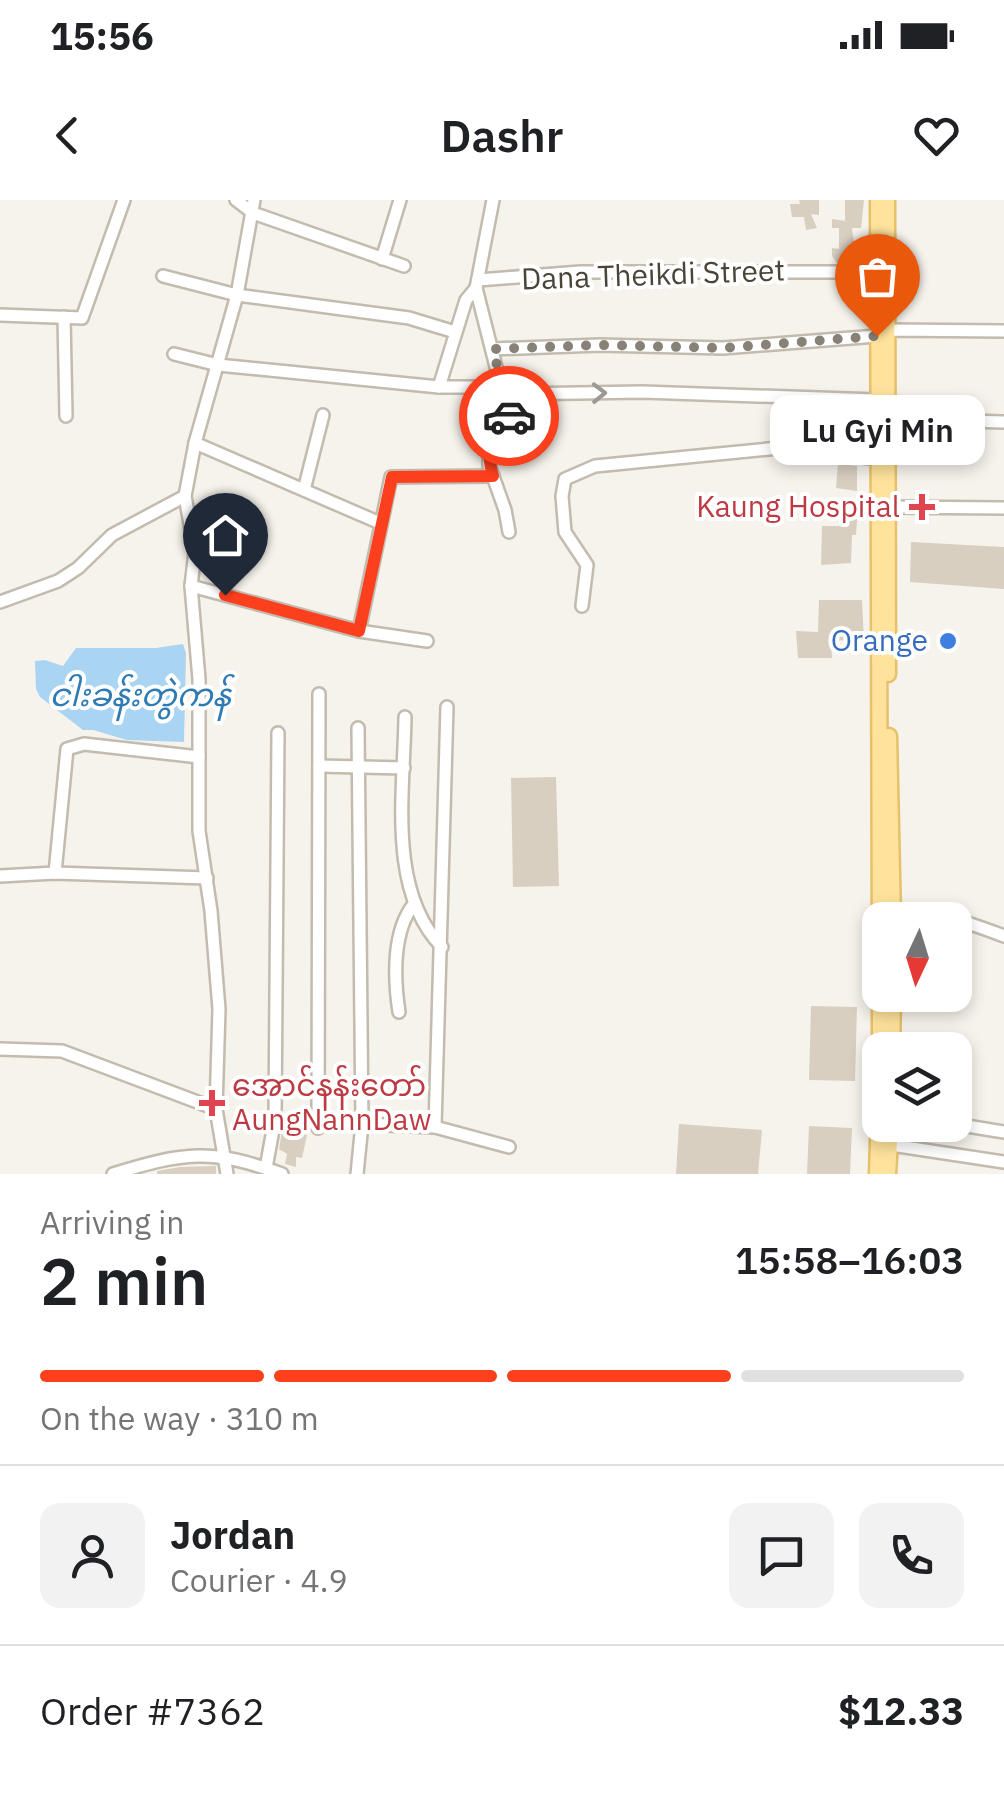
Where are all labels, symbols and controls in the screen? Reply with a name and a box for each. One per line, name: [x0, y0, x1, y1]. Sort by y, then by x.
text: 15:56: [50, 11, 154, 60]
text: Dashr: [441, 106, 563, 164]
icon: back: [40, 108, 95, 163]
icon: heart: [909, 108, 964, 163]
pin: [835, 234, 920, 337]
street label: Dana Theikdi Street: [520, 249, 786, 298]
icon: bag: [850, 249, 905, 304]
courier: [459, 366, 559, 466]
one-way arrow: [591, 382, 607, 403]
icon: car: [482, 389, 537, 444]
callout: Lu Gyi Min: [770, 396, 984, 466]
text: Lu Gyi Min: [801, 409, 954, 451]
place label: Kaung Hospital: [696, 486, 900, 525]
pin: [183, 493, 268, 596]
marker: Kaung Hospital: [909, 494, 935, 520]
icon: home: [198, 508, 253, 563]
place label: Orange: [831, 620, 928, 659]
marker: Orange: [937, 630, 959, 652]
water label: ငါးခန်းတွဲကန်: [49, 673, 235, 721]
north arrow: [862, 902, 972, 1012]
map controls: [862, 902, 972, 1142]
button: layers: [862, 1032, 972, 1142]
place label: အောင်နန်းတော် AungNannDaw: [232, 1064, 432, 1138]
marker: အောင်နန်းတော် AungNannDaw: [201, 1092, 223, 1114]
text: Arriving in: [40, 1201, 185, 1243]
text: 15:58–16:03: [735, 1235, 964, 1284]
text: 2 min: [40, 1238, 208, 1323]
text: On the way · 310 m: [40, 1397, 319, 1439]
button: person: [40, 1503, 145, 1608]
button: chat: [729, 1503, 834, 1608]
button: phone: [859, 1503, 964, 1608]
text: Jordan: [170, 1510, 295, 1559]
text: Courier · 4.9: [170, 1559, 348, 1601]
text: Order #7362: [40, 1686, 265, 1735]
text: $12.33: [838, 1686, 964, 1735]

